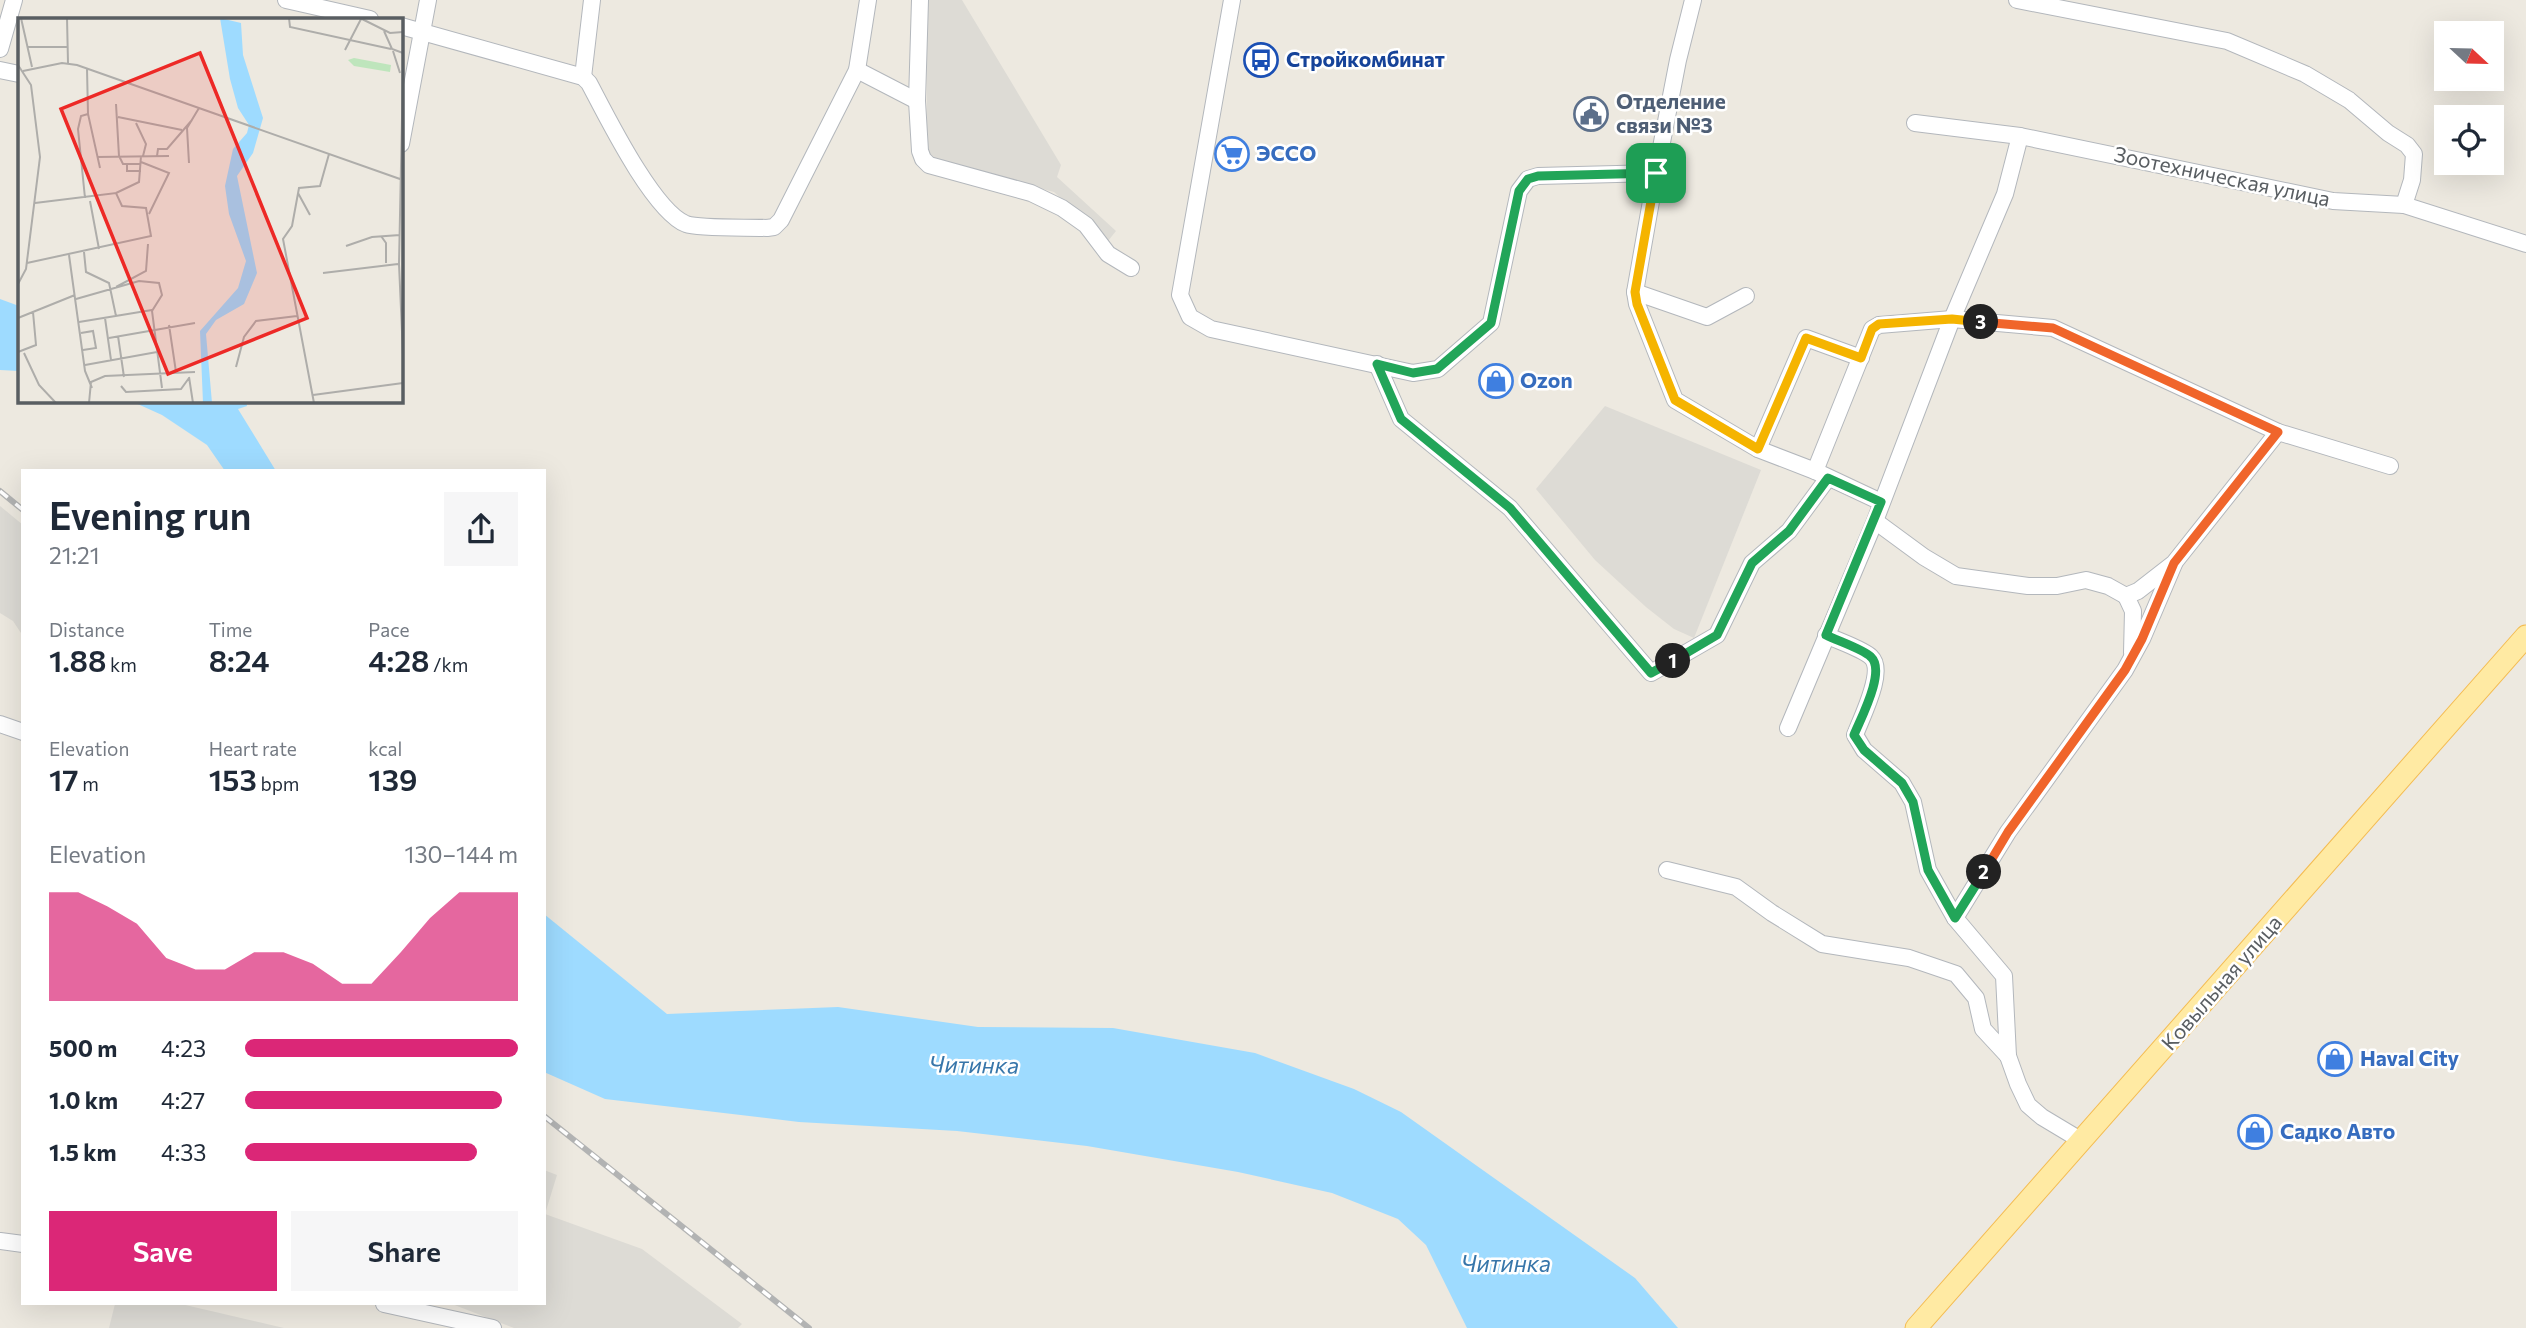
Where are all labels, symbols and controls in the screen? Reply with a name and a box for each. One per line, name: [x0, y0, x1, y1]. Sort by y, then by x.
inset map: [18, 18, 402, 402]
north arrow: [2434, 21, 2504, 91]
map controls: [2434, 21, 2504, 175]
bus stop icon: Стройкомбинат: [1242, 41, 1280, 79]
place label: Стройкомбинат: [1286, 46, 1445, 71]
place label: Отделение связи №3: [1616, 88, 1726, 137]
public building icon: Отделение связи №3: [1572, 95, 1610, 133]
button: locate: [2434, 105, 2504, 175]
supermarket icon: ЭССО: [1213, 135, 1251, 173]
place label: ЭССО: [1256, 140, 1316, 165]
street label: Зоотехническая улица: [2112, 140, 2333, 211]
pin: [1626, 143, 1686, 203]
icon: arrive: [1637, 154, 1675, 192]
pin: 3: [1964, 304, 1998, 340]
text: 3: [1975, 310, 1986, 333]
shop icon: Ozon: [1477, 362, 1515, 400]
place label: Ozon: [1520, 367, 1573, 392]
text: Evening run: [49, 491, 252, 538]
button: share: [444, 492, 518, 566]
text: 21:21: [49, 541, 100, 569]
text: Distance: [49, 618, 125, 641]
text: Time: [209, 618, 252, 641]
text: Pace: [368, 618, 410, 641]
text: 1.88: [49, 641, 106, 678]
text: 8:24: [209, 641, 269, 678]
text: 4:28: [368, 641, 429, 678]
pin: 1: [1656, 644, 1690, 678]
text: 1: [1668, 649, 1677, 672]
text: km: [106, 653, 137, 676]
text: /km: [429, 653, 468, 676]
text: Elevation: [49, 737, 129, 760]
text: Heart rate: [209, 737, 297, 760]
text: kcal: [368, 737, 402, 760]
text: 17: [49, 760, 79, 797]
text: 153: [209, 760, 257, 797]
text: 139: [368, 760, 417, 797]
text: m: [79, 772, 99, 795]
text: bpm: [257, 772, 299, 795]
text: Elevation: [49, 840, 146, 868]
text: 130–144 m: [405, 840, 518, 868]
pin: 2: [1966, 854, 2002, 890]
text: 2: [1978, 860, 1989, 883]
street label: Ковыльная улица: [2155, 909, 2286, 1055]
text: 500 m: [49, 1034, 117, 1062]
text: 4:23: [161, 1034, 206, 1062]
shop icon: Haval Сity: [2316, 1040, 2354, 1078]
place label: Haval Сity: [2360, 1045, 2460, 1070]
water label: Читинка: [929, 1049, 1019, 1079]
text: 1.0 km: [49, 1086, 118, 1114]
text: 4:27: [161, 1086, 205, 1114]
shop icon: Садко Авто: [2236, 1113, 2274, 1151]
place label: Садко Авто: [2280, 1118, 2395, 1143]
text: 1.5 km: [49, 1138, 117, 1166]
text: 4:33: [161, 1138, 206, 1166]
button: Save: [49, 1211, 277, 1291]
button: Share: [291, 1211, 518, 1291]
water label: Читинка: [1461, 1249, 1551, 1277]

